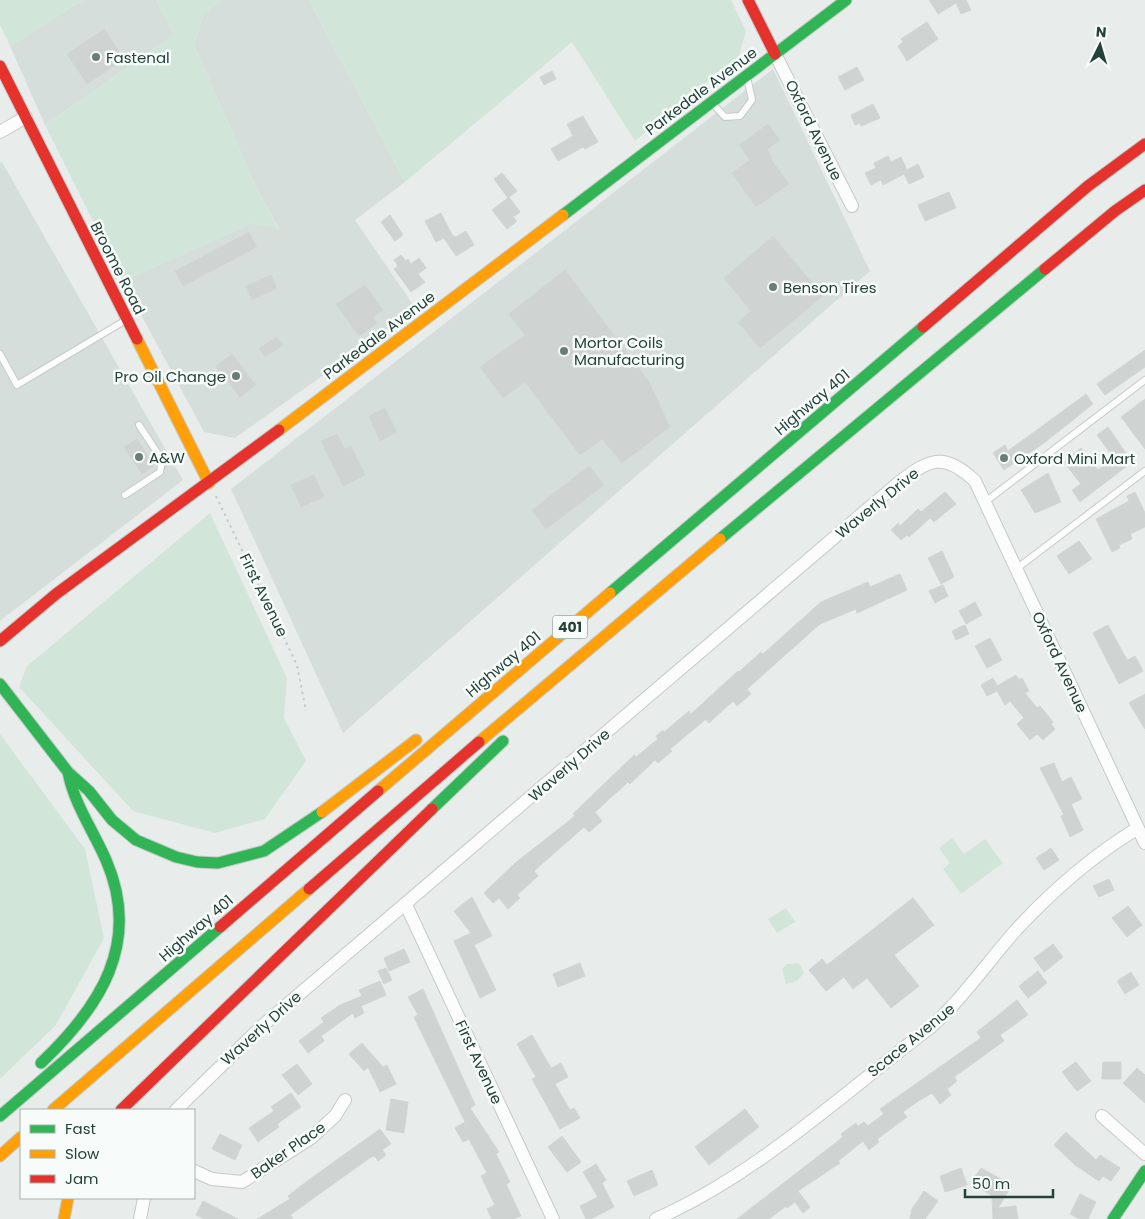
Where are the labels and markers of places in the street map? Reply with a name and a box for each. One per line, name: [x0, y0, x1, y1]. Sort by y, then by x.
place label: Fastenal: [106, 47, 170, 68]
marker: Fastenal: [90, 51, 102, 63]
place label: Benson Tires: [783, 277, 877, 298]
marker: Benson Tires: [767, 281, 779, 293]
place label: Mortor Coils Manufacturing: [574, 332, 685, 370]
marker: Mortor Coils Manufacturing: [558, 345, 570, 357]
place label: Pro Oil Change: [115, 366, 226, 387]
marker: Pro Oil Change: [230, 370, 242, 382]
place label: A&W: [149, 447, 185, 468]
place label: Oxford Mini Mart: [1014, 448, 1135, 469]
marker: A&W: [133, 451, 145, 463]
marker: Oxford Mini Mart: [998, 452, 1010, 464]

